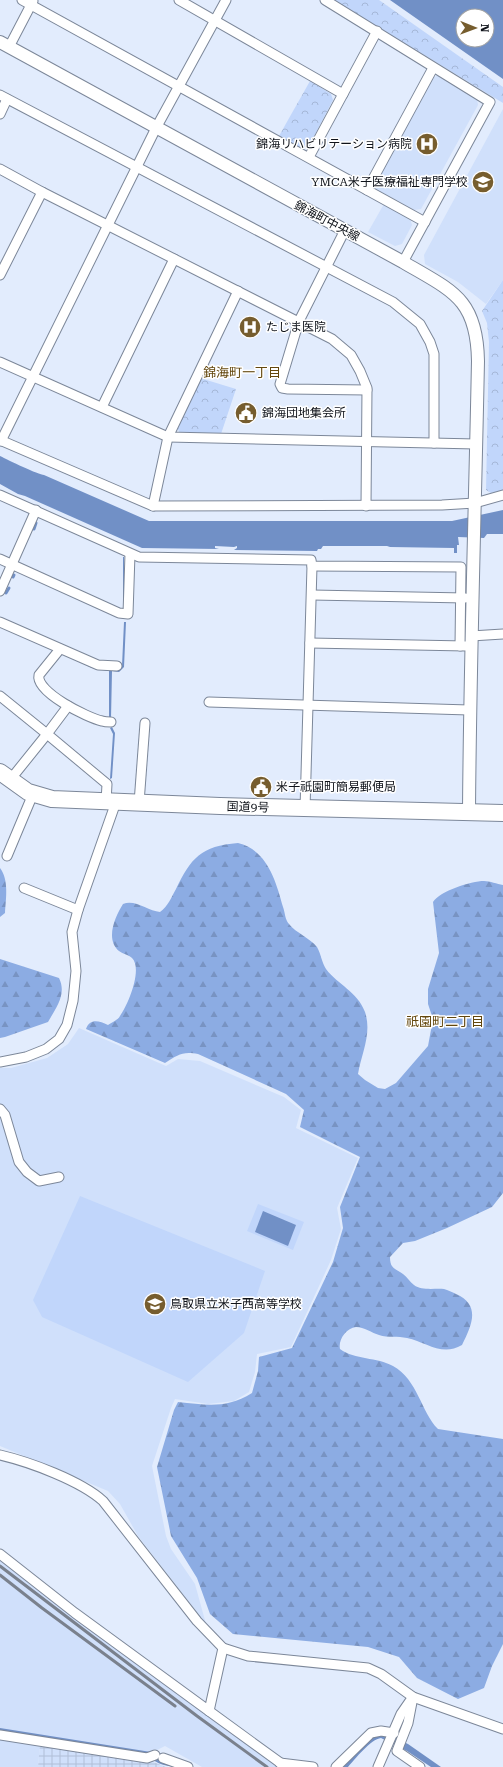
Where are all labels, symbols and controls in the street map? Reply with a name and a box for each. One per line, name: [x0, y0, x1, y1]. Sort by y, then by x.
north arrow: [455, 8, 495, 48]
text: N: [478, 24, 491, 33]
hospital icon: 錦海リハビリテーション病院: [414, 131, 440, 157]
place label: 錦海リハビリテーション病院: [256, 137, 412, 151]
school or university icon: YMCA米子医療福祉専門学校: [470, 169, 496, 195]
place label: YMCA米子医療福祉専門学校: [311, 175, 468, 189]
street label: 錦海町中央線: [292, 198, 362, 244]
hospital icon: たじま医院: [237, 314, 263, 340]
place label: たじま医院: [266, 320, 326, 334]
district label: 錦海町一丁目: [203, 365, 281, 380]
public building icon: 錦海団地集会所: [233, 400, 259, 426]
place label: 錦海団地集会所: [262, 406, 346, 420]
public building icon: 米子祇園町簡易郵便局: [248, 774, 274, 800]
place label: 米子祇園町簡易郵便局: [276, 780, 396, 794]
street label: 国道9号: [226, 799, 270, 815]
district label: 祇園町二丁目: [406, 1014, 484, 1029]
school or university icon: 鳥取県立米子西高等学校: [142, 1291, 168, 1317]
place label: 鳥取県立米子西高等学校: [170, 1297, 302, 1311]

